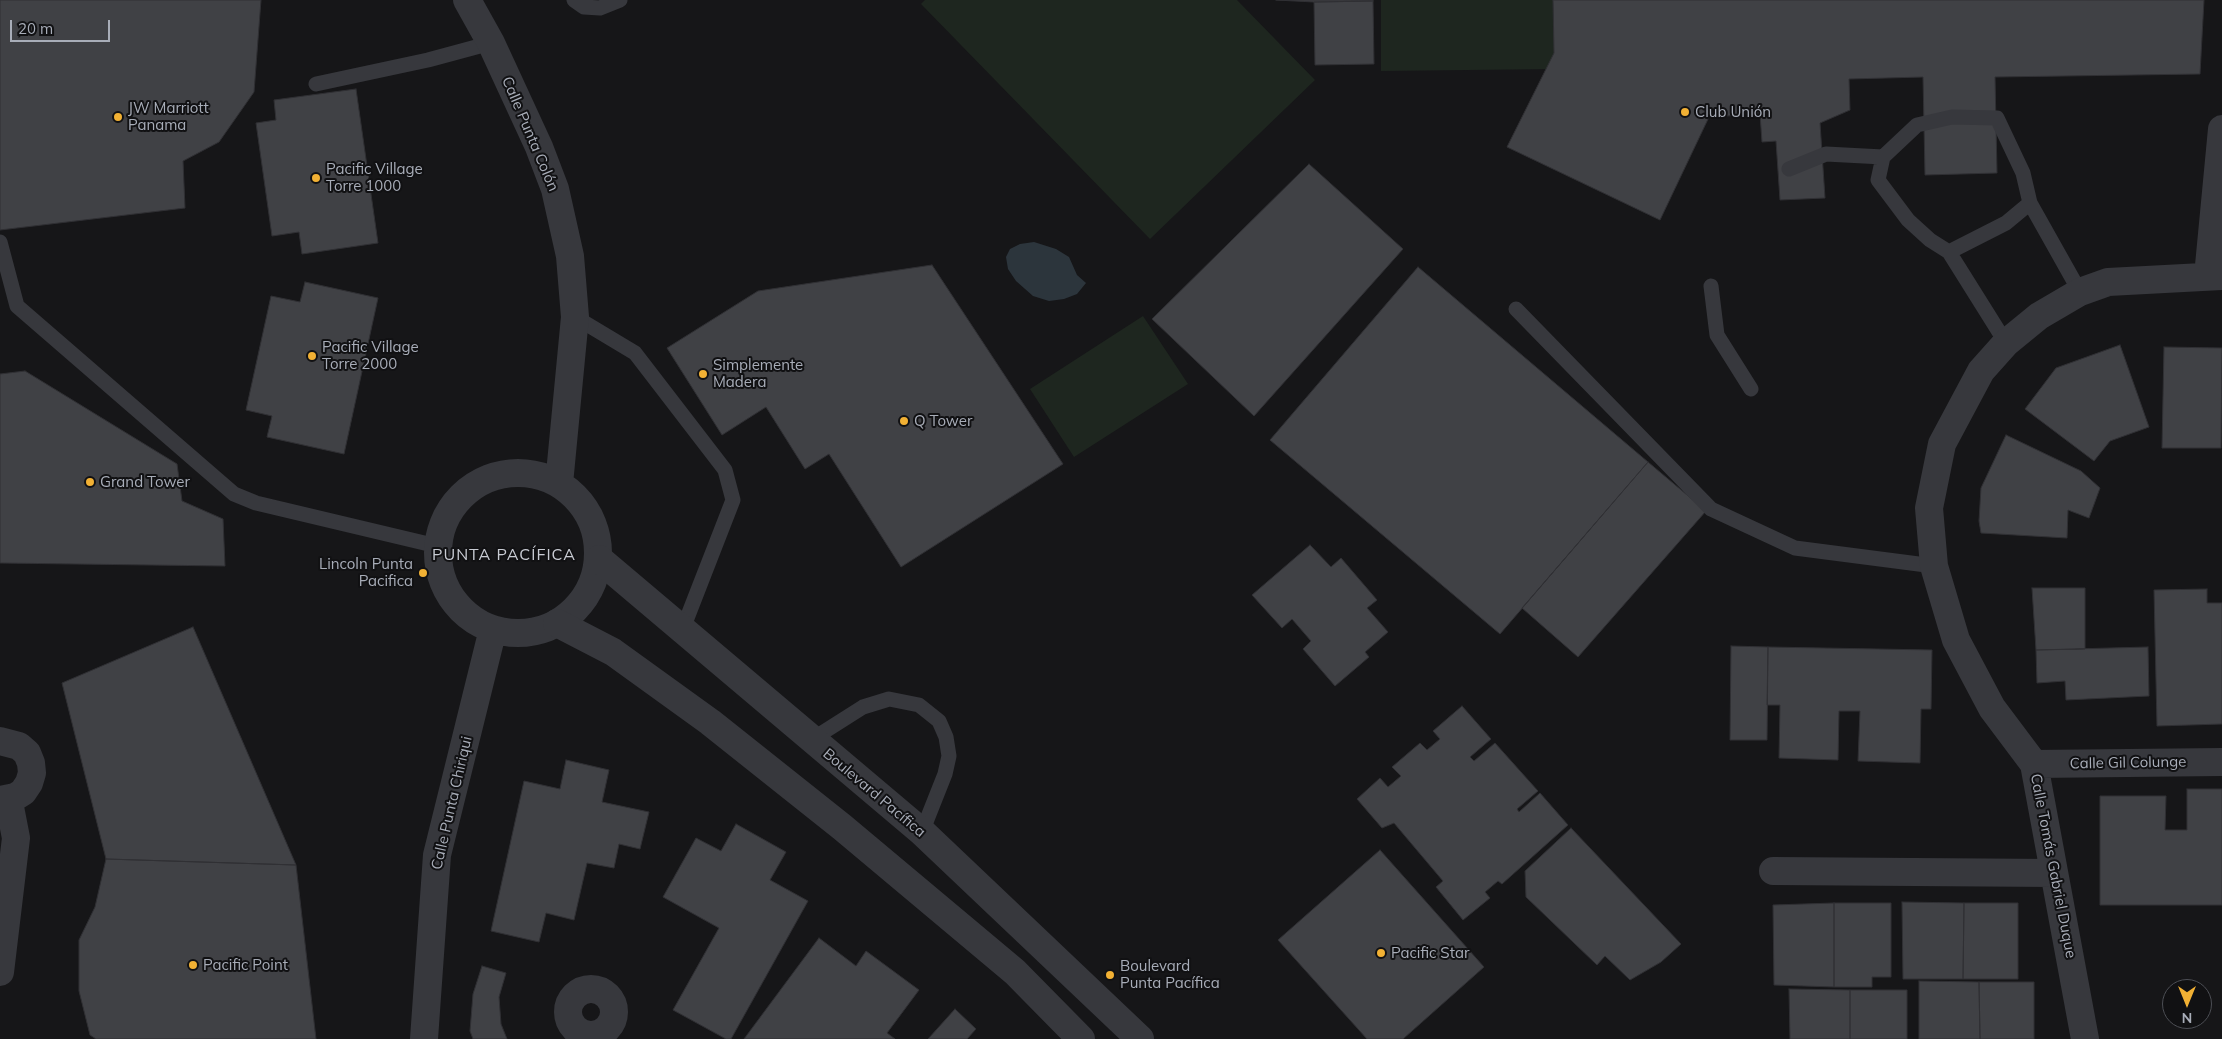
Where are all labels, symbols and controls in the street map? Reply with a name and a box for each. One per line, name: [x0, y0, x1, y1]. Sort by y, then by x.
scale bar: [12, 10, 112, 42]
text: 20 m: [18, 19, 53, 38]
street label: Calle Punta Colón: [498, 74, 562, 194]
place label: JW Marriott Panama: [128, 99, 209, 134]
place label: Club Unión: [1695, 103, 1771, 121]
marker: Club Unión: [1679, 106, 1691, 118]
marker: JW Marriott Panama: [112, 111, 124, 123]
place label: Pacific Village Torre 1000: [326, 160, 423, 195]
marker: Pacific Village Torre 1000: [310, 172, 322, 184]
place label: Pacific Village Torre 2000: [322, 338, 419, 373]
marker: Pacific Village Torre 2000: [306, 350, 318, 362]
place label: Simplemente Madera: [713, 356, 803, 391]
marker: Simplemente Madera: [697, 368, 709, 380]
place label: Q Tower: [914, 412, 972, 430]
marker: Q Tower: [898, 415, 910, 427]
place label: Grand Tower: [100, 473, 190, 491]
marker: Grand Tower: [84, 476, 96, 488]
district label: PUNTA PACÍFICA: [430, 545, 578, 565]
place label: Lincoln Punta Pacifica: [319, 555, 413, 590]
marker: Lincoln Punta Pacifica: [417, 567, 429, 579]
street label: Calle Punta Chiriqui: [428, 735, 476, 871]
street label: Boulevard Pacífica: [819, 745, 929, 841]
street label: Calle Gil Colunge: [2069, 753, 2187, 773]
street label: Calle Tomás Gabriel Duque: [2026, 772, 2080, 960]
place label: Pacific Star: [1391, 944, 1469, 962]
marker: Pacific Star: [1375, 947, 1387, 959]
place label: Pacific Point: [203, 956, 288, 974]
place label: Boulevard Punta Pacífica: [1120, 957, 1220, 992]
marker: Pacific Point: [187, 959, 199, 971]
marker: Boulevard Punta Pacífica: [1104, 969, 1116, 981]
north arrow: [2162, 979, 2212, 1029]
text: N: [2182, 1009, 2192, 1027]

